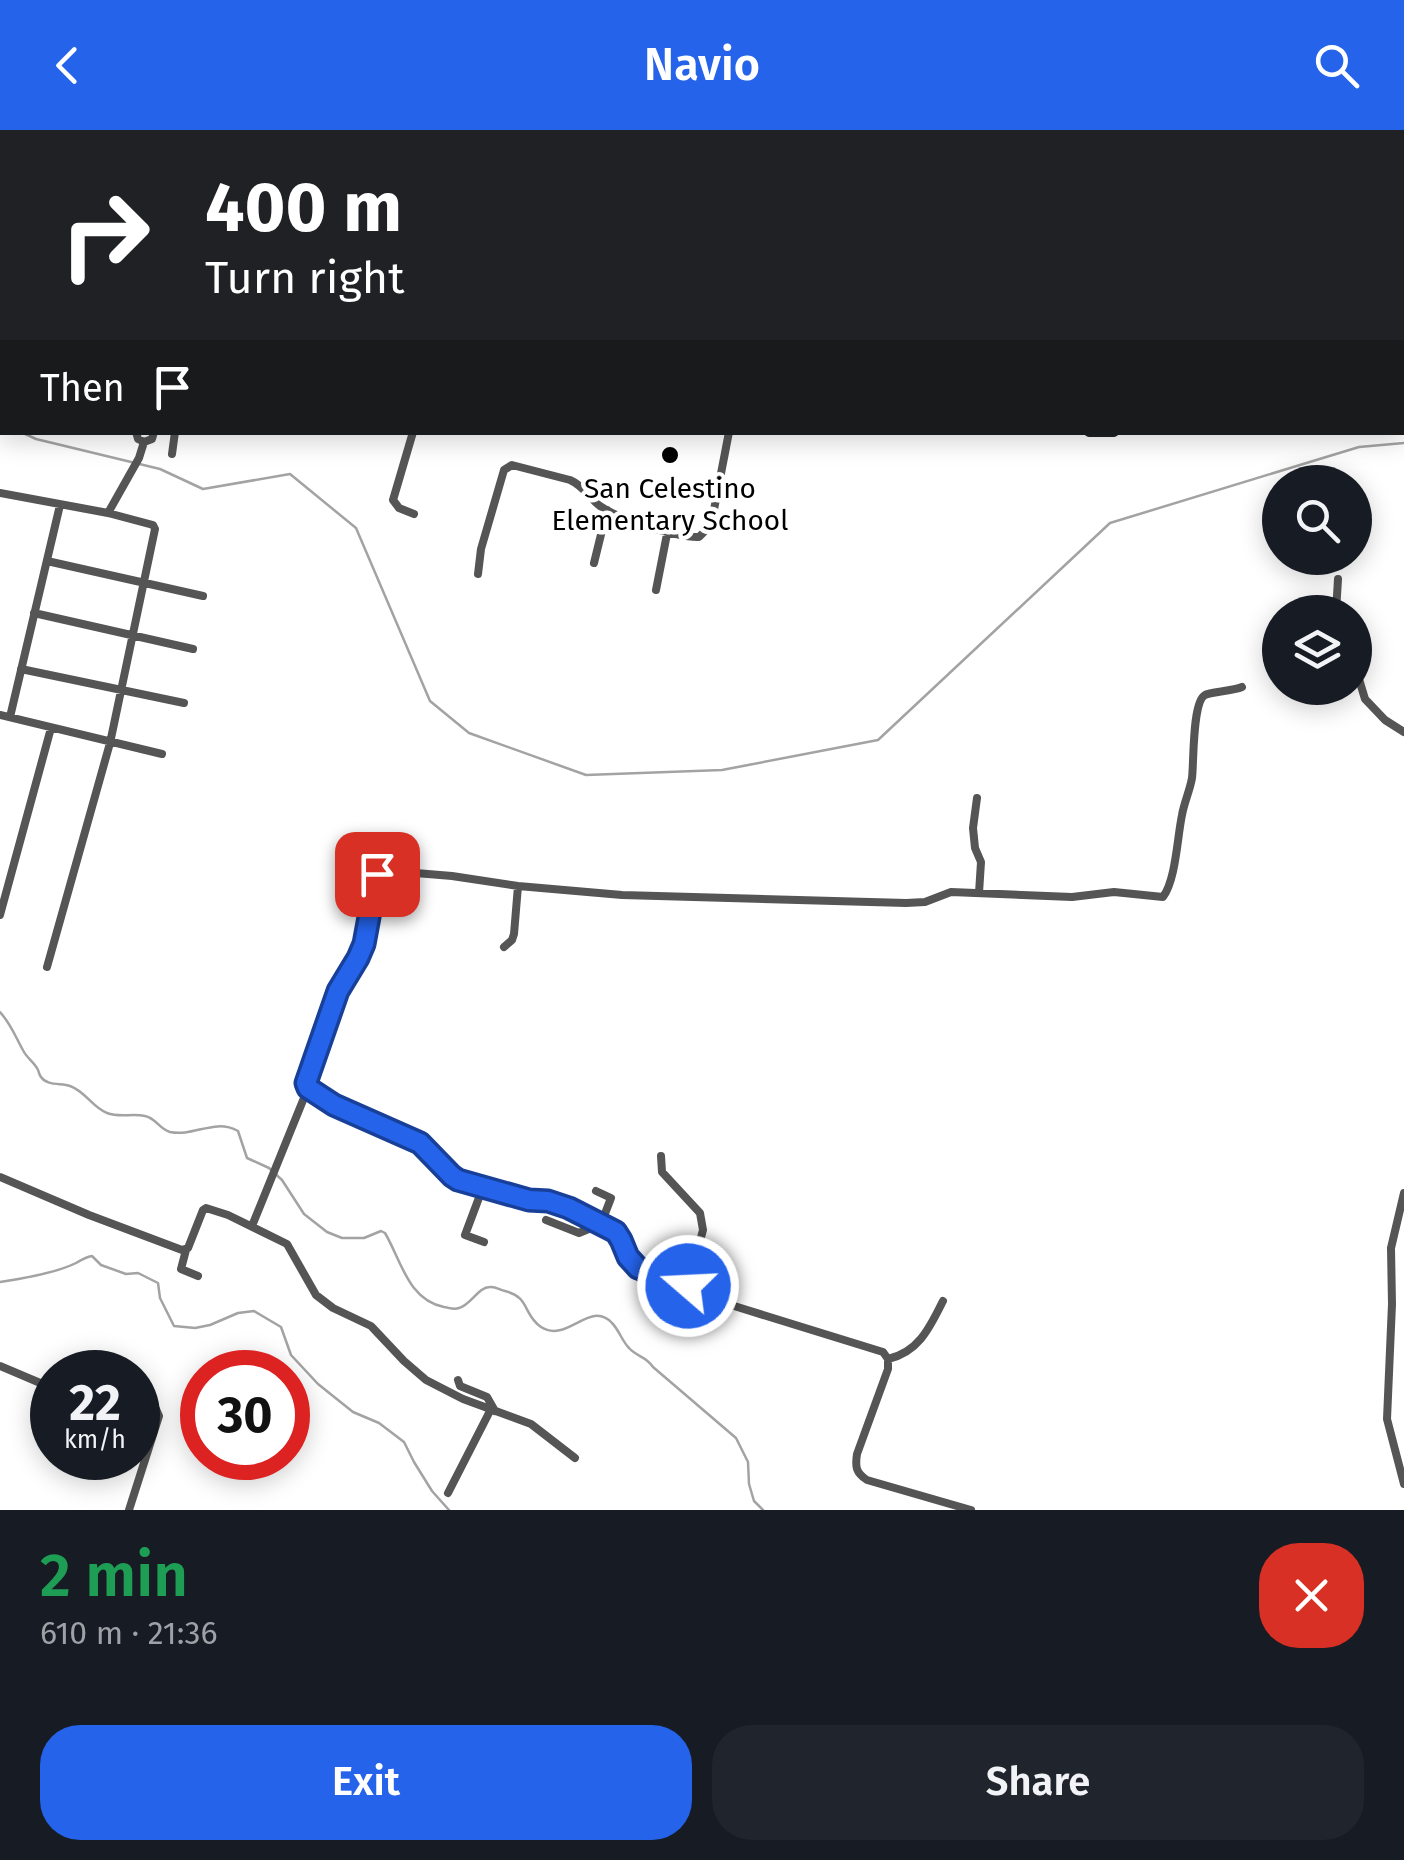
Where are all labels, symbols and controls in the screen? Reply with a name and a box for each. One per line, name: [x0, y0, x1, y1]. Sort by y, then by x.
icon: back: [40, 38, 95, 93]
text: Navio: [644, 38, 760, 92]
icon: search: [1309, 38, 1364, 93]
text: 400 m: [205, 166, 402, 250]
icon: right: [40, 170, 170, 300]
text: Turn right: [205, 251, 404, 305]
icon: arrive: [145, 360, 200, 415]
text: Then: [40, 365, 125, 411]
marker: San Celestino Elementary School: [659, 444, 681, 466]
map controls: [1262, 465, 1372, 705]
button: search: [1262, 465, 1372, 575]
place label: San Celestino Elementary School: [552, 472, 788, 537]
button: layers: [1262, 595, 1372, 705]
pin: [335, 832, 420, 917]
icon: arrive: [350, 847, 405, 902]
position arrow: [636, 1234, 740, 1338]
speed limit sign: 30: [180, 1350, 310, 1480]
text: 22: [69, 1373, 121, 1433]
text: km/h: [64, 1425, 126, 1455]
text: 2 min: [40, 1540, 188, 1612]
button: close: [1259, 1543, 1364, 1648]
text: 610 m · 21:36: [40, 1614, 218, 1652]
button: Exit: [40, 1725, 692, 1840]
button: Share: [712, 1725, 1364, 1840]

